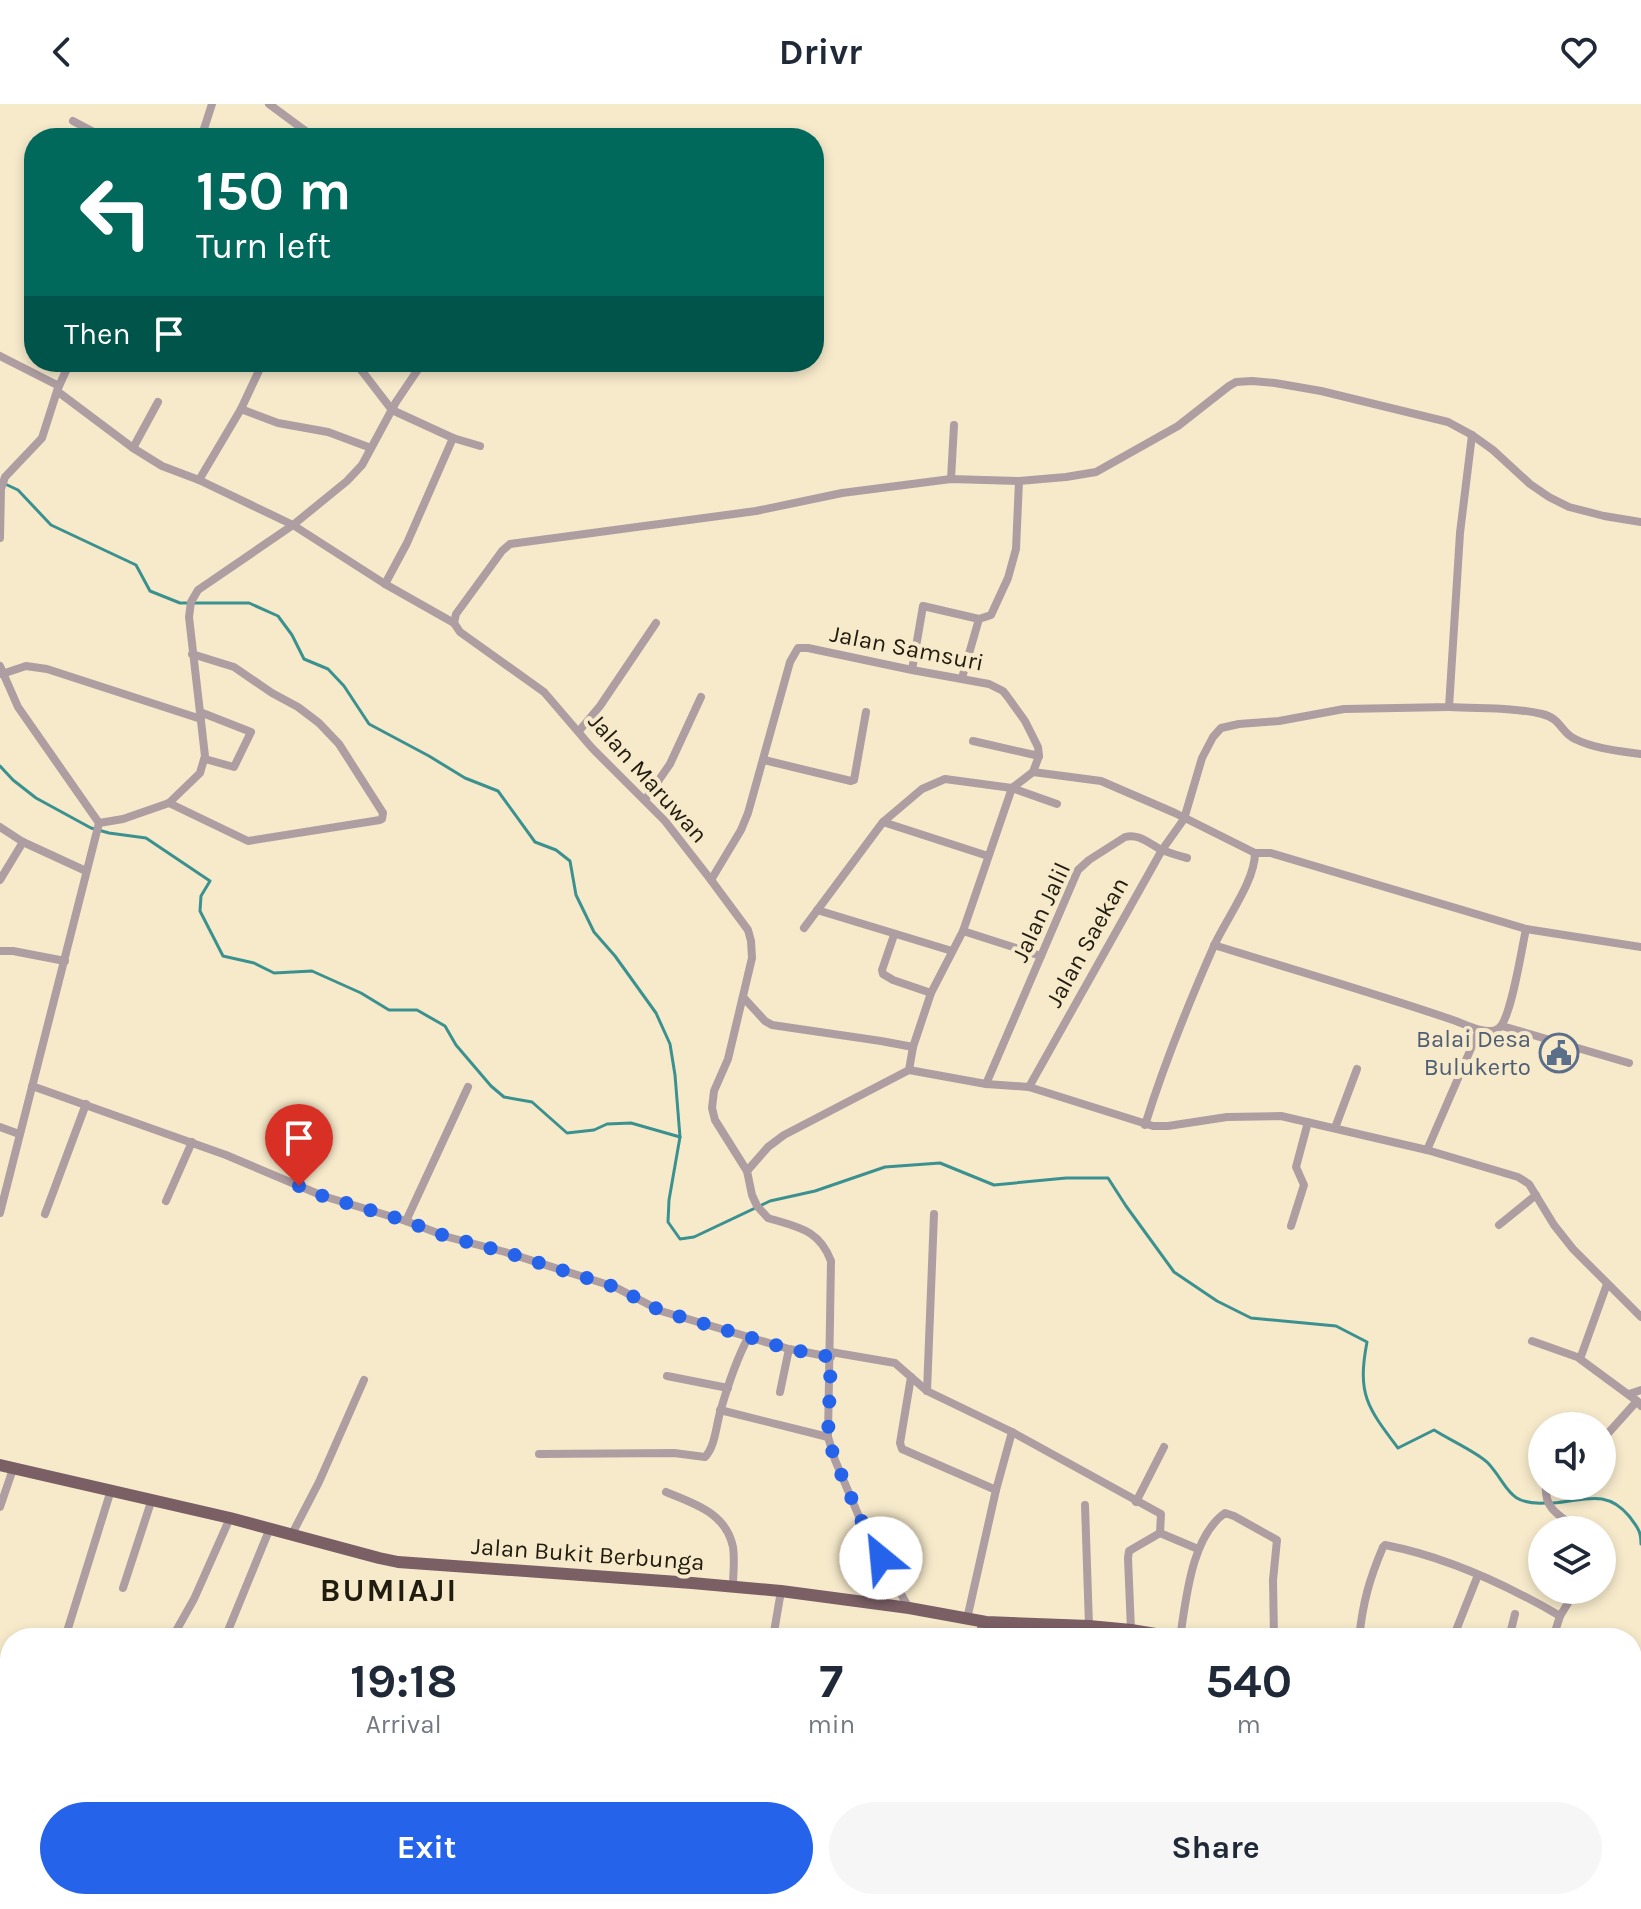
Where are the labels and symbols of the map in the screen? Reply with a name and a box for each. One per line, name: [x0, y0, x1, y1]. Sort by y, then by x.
street label: Jalan Samsuri: [828, 619, 986, 677]
street label: Jalan Maruwan: [582, 707, 714, 849]
street label: Jalan Jalil: [1006, 858, 1076, 966]
street label: Jalan Saekan: [1040, 872, 1134, 1012]
place label: Balai Desa Bulukerto: [1416, 1025, 1531, 1081]
public building icon: Balai Desa Bulukerto: [1538, 1032, 1580, 1074]
pin: [265, 1104, 333, 1186]
position arrow: [839, 1516, 923, 1600]
street label: Jalan Bukit Berbunga: [470, 1532, 706, 1576]
district label: BUMIAJI: [320, 1572, 458, 1609]

